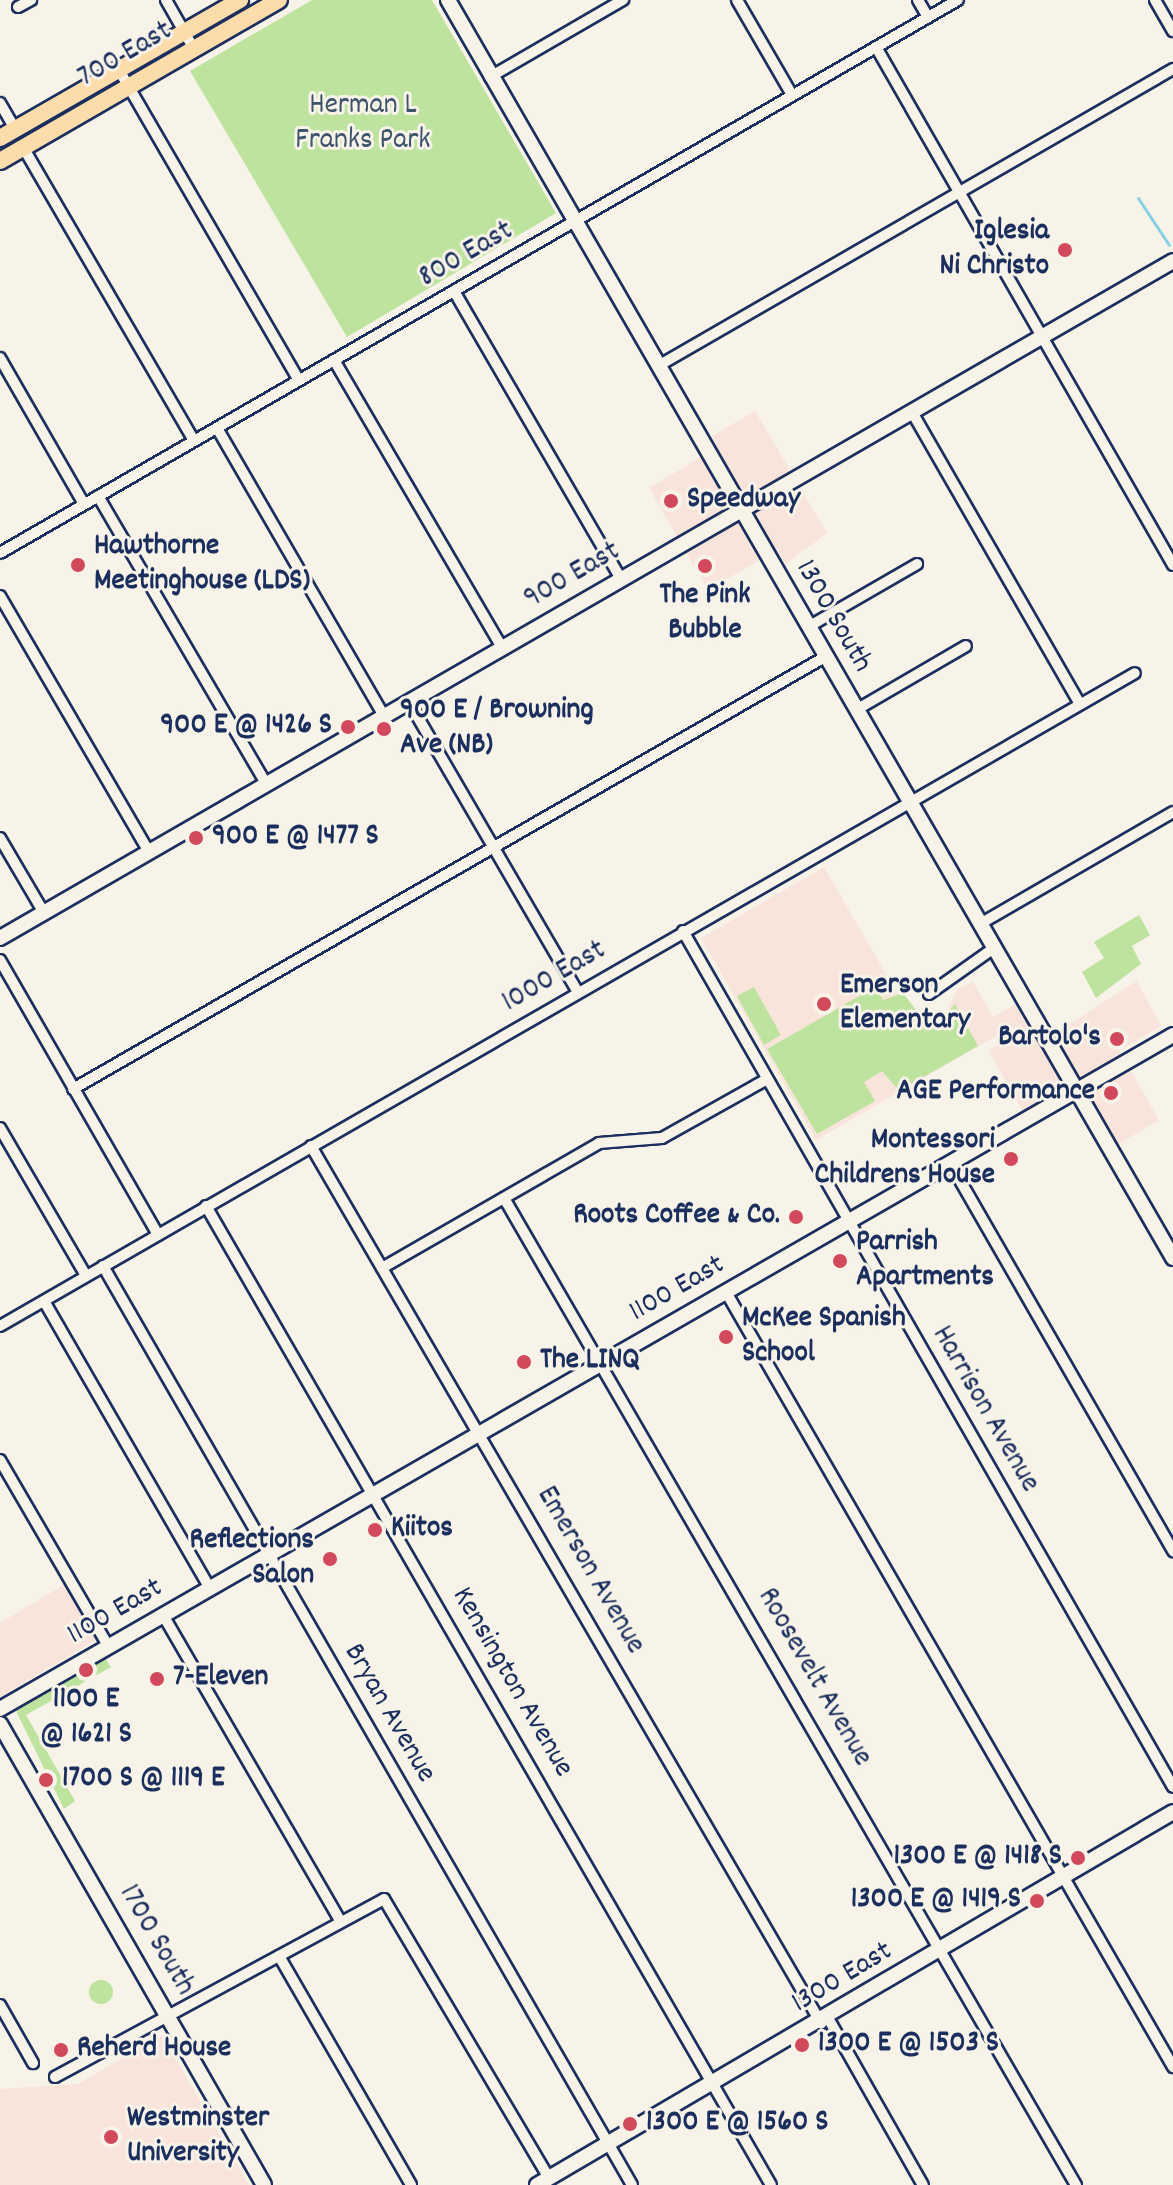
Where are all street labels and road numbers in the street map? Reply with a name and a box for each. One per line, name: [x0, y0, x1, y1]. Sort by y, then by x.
street label: 700 East: [73, 15, 179, 97]
street label: 800 East: [413, 215, 521, 297]
street label: 900 East: [519, 535, 627, 619]
street label: 1300 South: [785, 554, 879, 680]
street label: 1000 East: [497, 934, 613, 1022]
street label: 1100 East: [624, 1248, 732, 1332]
street label: Harrison Avenue: [922, 1320, 1046, 1500]
street label: Emerson Avenue: [527, 1481, 651, 1661]
street label: 1100 East: [62, 1571, 170, 1655]
street label: Kensington Avenue: [442, 1582, 580, 1784]
street label: Roosevelt Avenue: [747, 1582, 879, 1774]
street label: Bryan Avenue: [334, 1638, 442, 1790]
street label: 1700 South: [109, 1879, 201, 2003]
street label: 1300 East: [786, 1935, 900, 2023]

